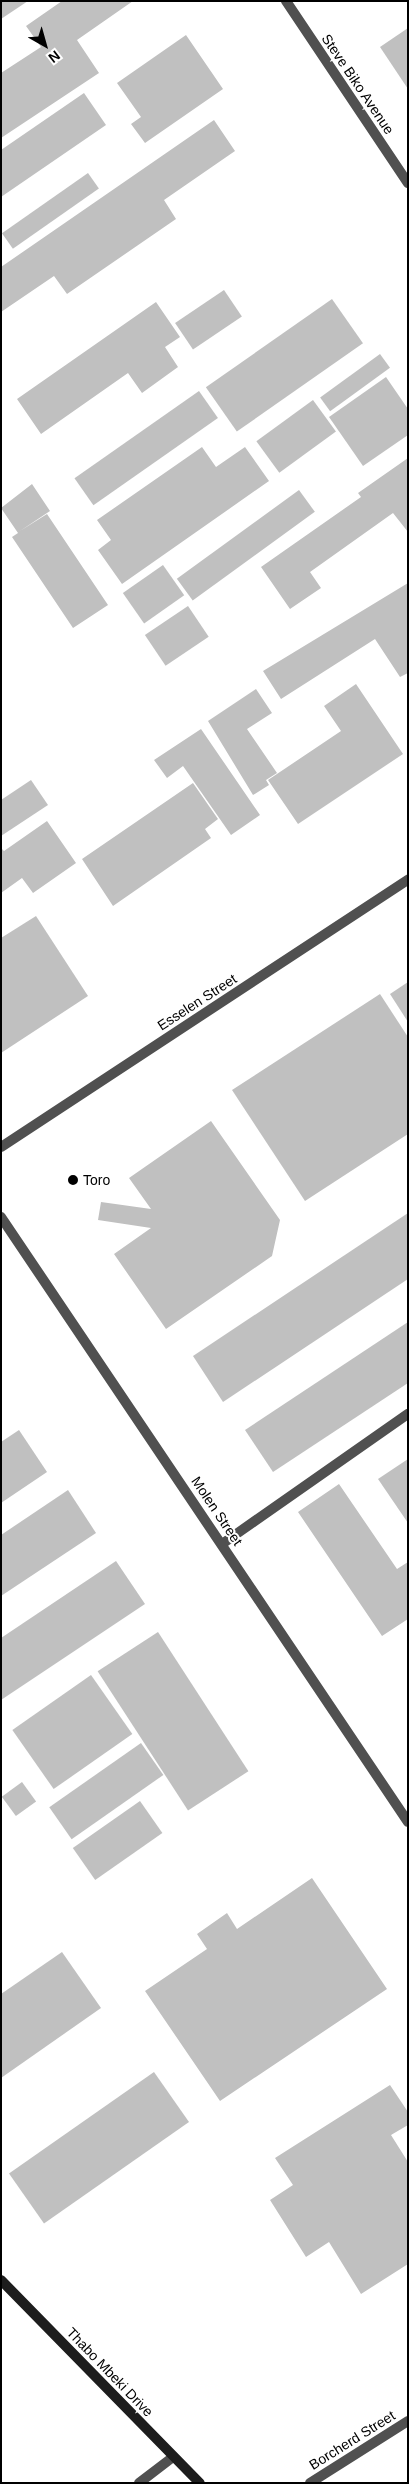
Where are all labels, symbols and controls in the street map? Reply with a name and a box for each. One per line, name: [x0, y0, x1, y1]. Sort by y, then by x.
north arrow: [20, 20, 70, 70]
street label: Steve Biko Avenue: [318, 30, 398, 138]
text: N: [45, 47, 63, 66]
street label: Esselen Street: [154, 970, 240, 1034]
place label: Toro: [83, 1172, 110, 1188]
marker: Toro: [67, 1174, 79, 1186]
street label: Molen Street: [188, 1473, 246, 1549]
street label: Thabo Mbeki Drive: [63, 2324, 157, 2420]
street label: Borcherd Street: [306, 2407, 398, 2473]

